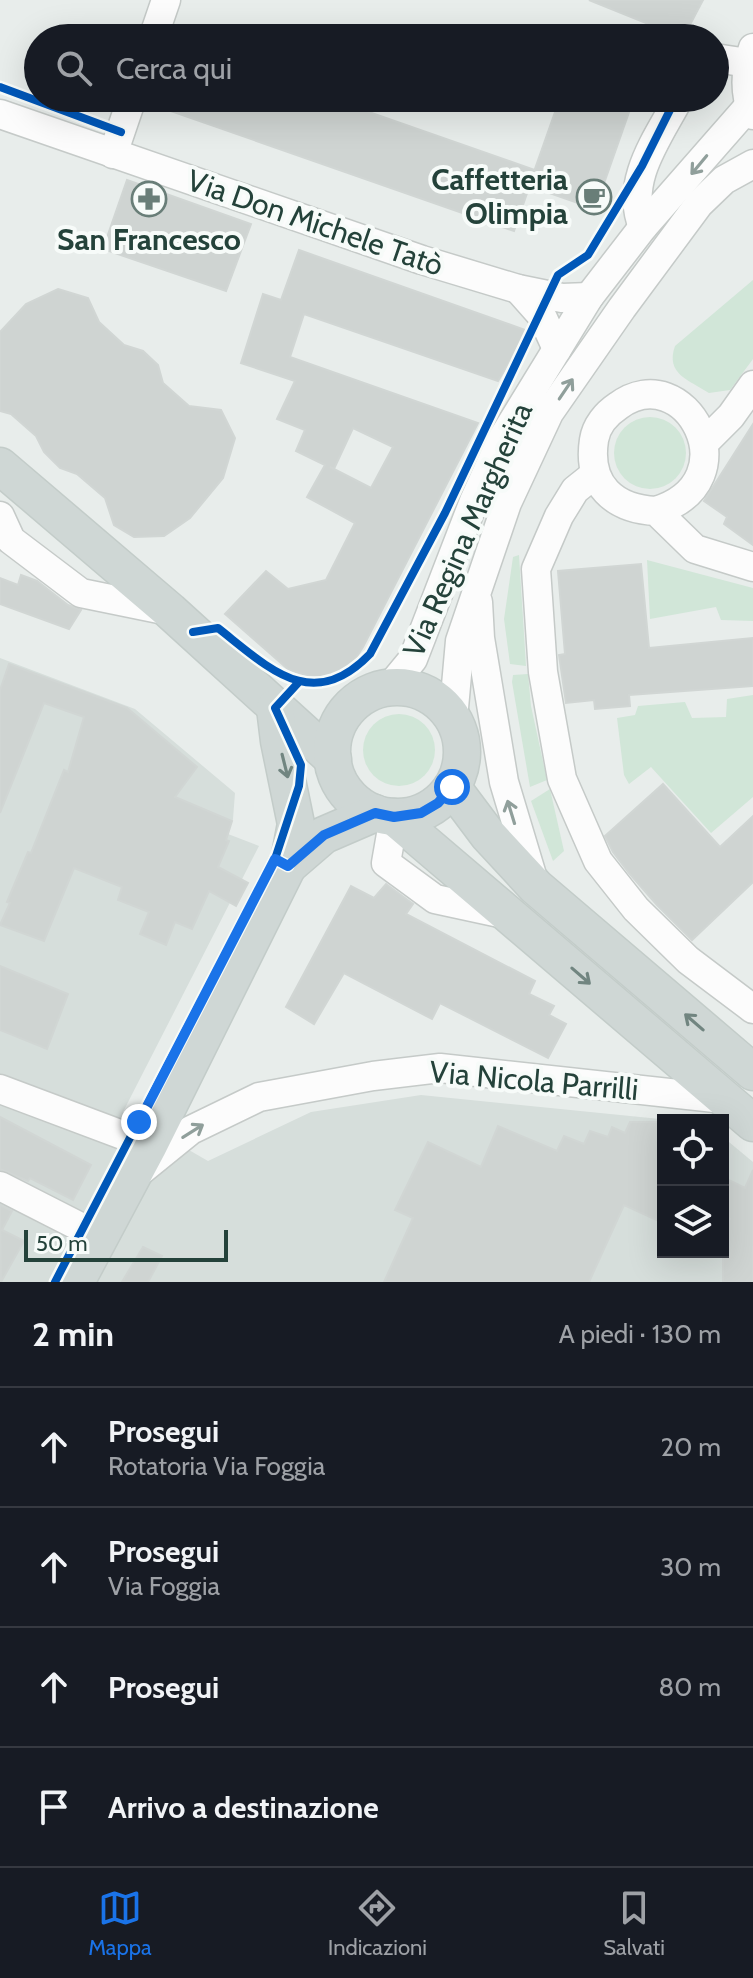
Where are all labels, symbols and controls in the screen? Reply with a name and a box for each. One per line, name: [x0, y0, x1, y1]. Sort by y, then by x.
search box: [24, 24, 729, 112]
icon: search: [52, 46, 96, 90]
text: Cerca qui: [116, 50, 232, 87]
one-way arrow: [690, 154, 708, 175]
street label: Via Don Michele Tatò: [182, 161, 448, 284]
place label: Caffetteria Olimpia: [431, 161, 568, 232]
cafe icon: Caffetteria Olimpia: [575, 178, 613, 216]
pharmacy icon: San Francesco: [130, 180, 168, 218]
place label: San Francesco: [57, 221, 241, 258]
one-way arrow: [558, 379, 574, 401]
street label: Via Regina Margherita: [395, 396, 541, 663]
one-way arrow: [279, 753, 294, 778]
route start: [434, 769, 470, 805]
one-way arrow: [503, 800, 518, 825]
one-way arrow: [570, 967, 591, 985]
one-way arrow: [684, 1013, 704, 1031]
street label: Via Nicola Parrilli: [428, 1053, 640, 1108]
route end: [121, 1104, 157, 1140]
map controls: [657, 1114, 729, 1258]
button: locate: [657, 1114, 729, 1186]
one-way arrow: [181, 1122, 204, 1138]
button: layers: [657, 1186, 729, 1258]
scale bar: [24, 1226, 228, 1262]
text: 50 m: [36, 1230, 88, 1257]
text: 2 min: [32, 1313, 114, 1355]
text: A piedi · 130 m: [559, 1318, 721, 1350]
text: Prosegui: [108, 1413, 219, 1450]
icon: ahead: [32, 1425, 76, 1469]
text: 20 m: [661, 1431, 721, 1463]
text: Rotatoria Via Foggia: [108, 1450, 325, 1482]
text: Prosegui: [108, 1533, 219, 1570]
icon: ahead: [32, 1545, 76, 1589]
text: 30 m: [660, 1551, 721, 1583]
text: Via Foggia: [108, 1570, 220, 1602]
icon: ahead: [32, 1665, 76, 1709]
text: Prosegui: [108, 1669, 219, 1706]
text: 80 m: [658, 1671, 721, 1703]
icon: arrive: [32, 1785, 76, 1829]
text: Arrivo a destinazione: [108, 1789, 379, 1826]
tab: Mappa: [88, 1886, 152, 1961]
tab: Indicazioni: [328, 1886, 427, 1961]
tab: Salvati: [603, 1886, 665, 1961]

